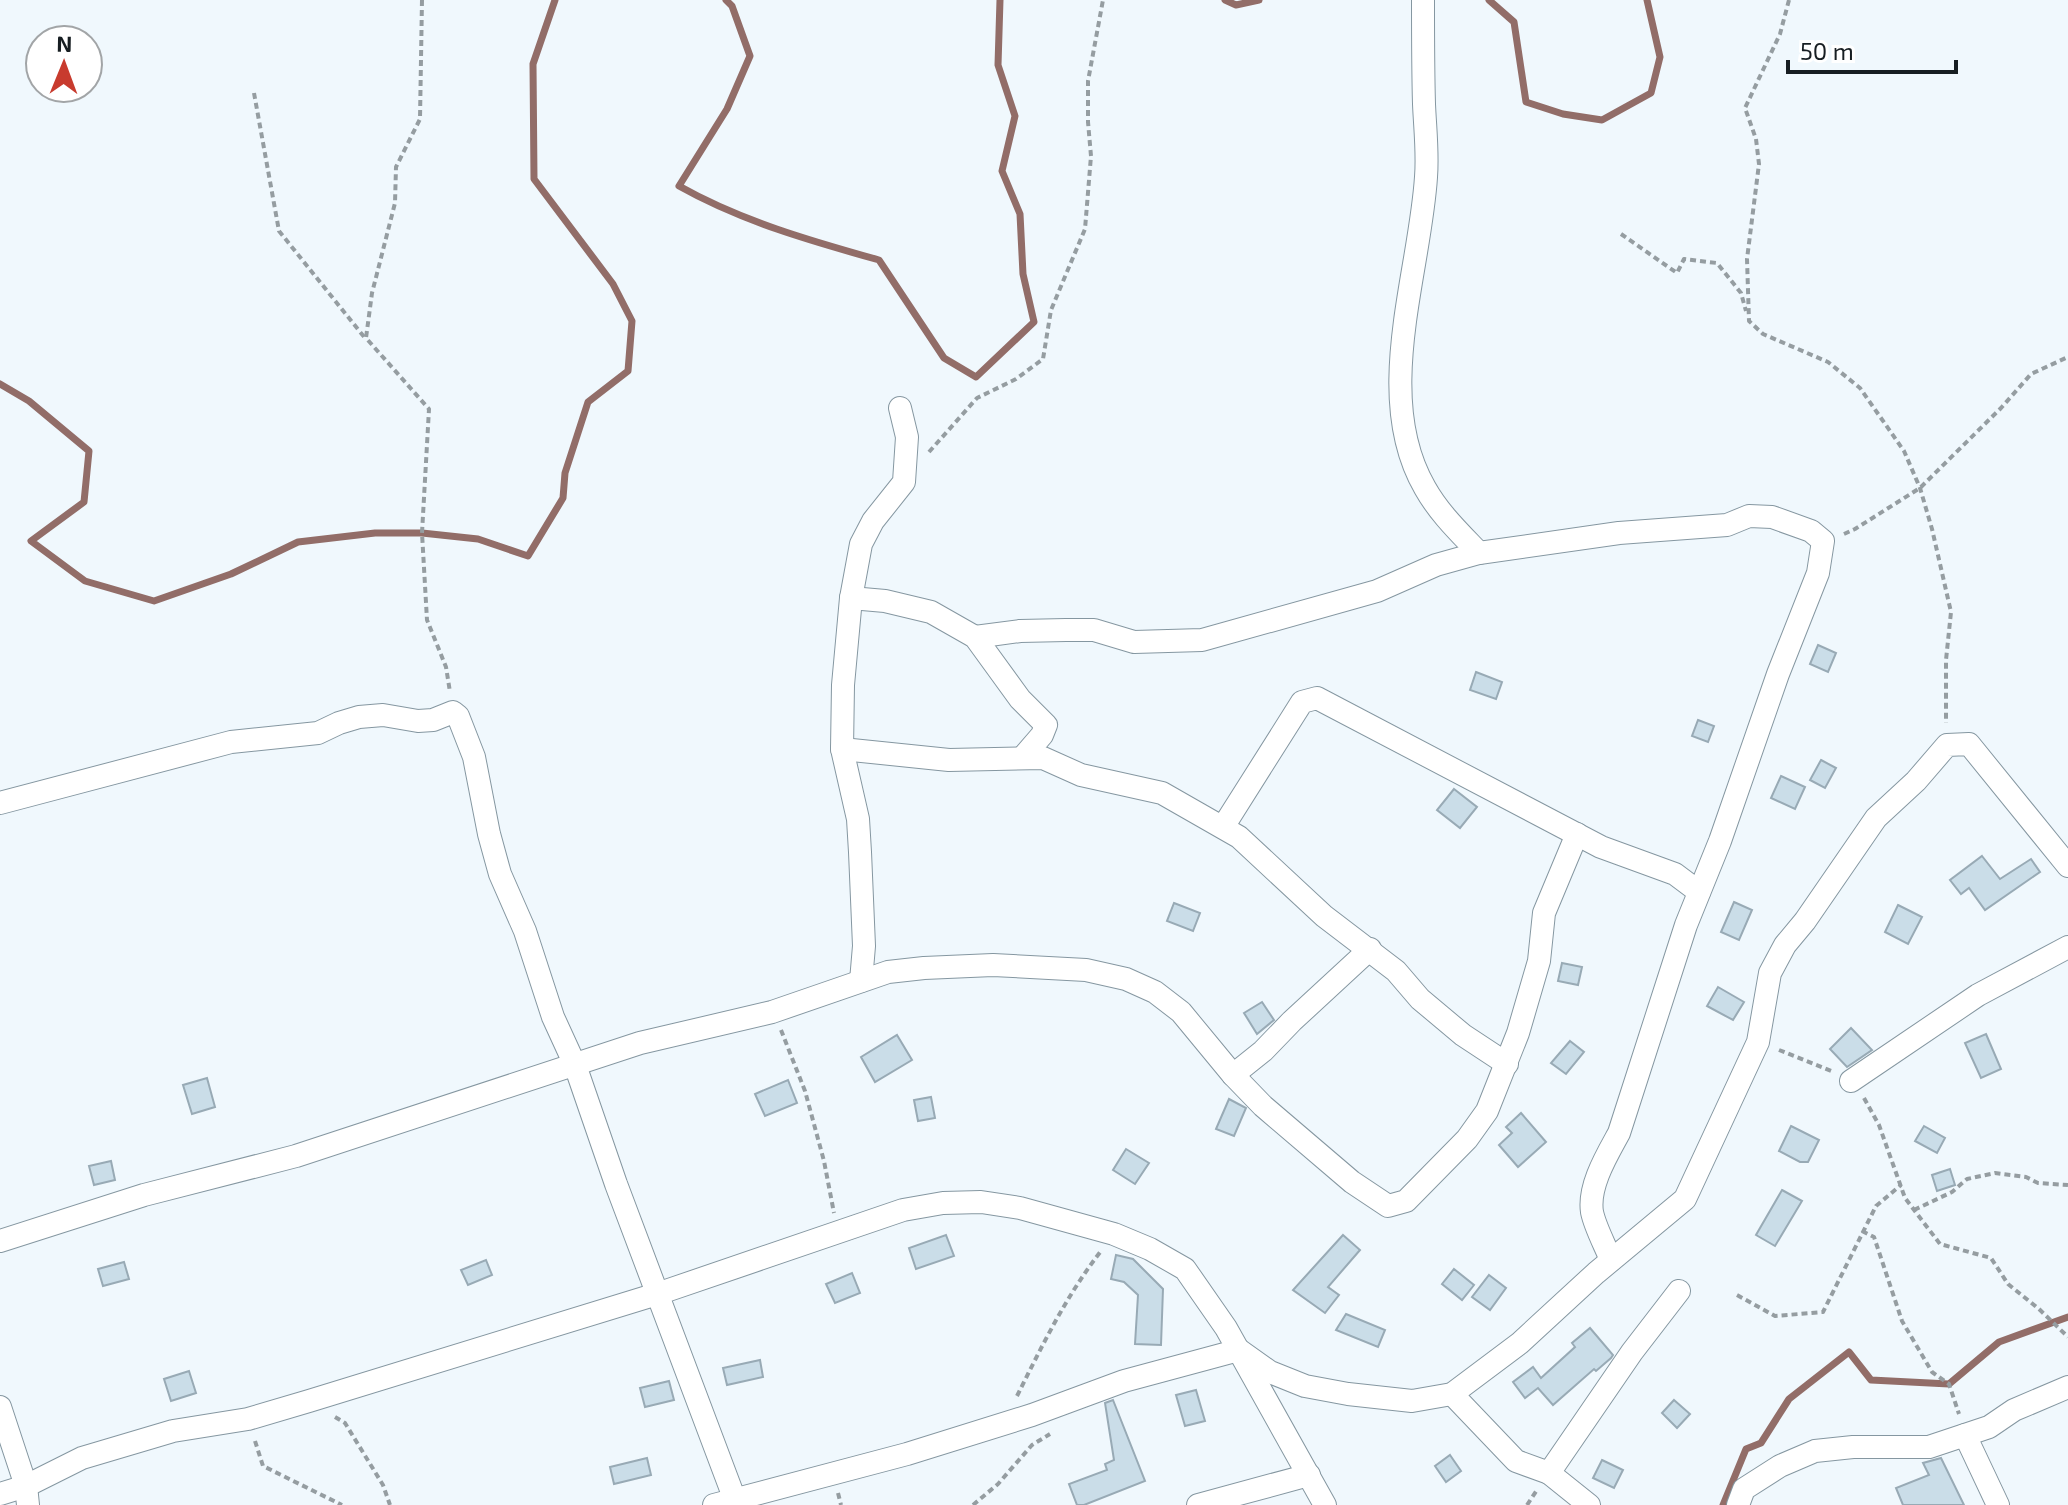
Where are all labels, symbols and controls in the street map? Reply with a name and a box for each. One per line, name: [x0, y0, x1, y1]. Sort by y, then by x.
north arrow: [24, 24, 104, 104]
scale bar: [1788, 24, 1956, 74]
text: N: [56, 30, 73, 56]
text: 50 m: [1800, 36, 1854, 65]

